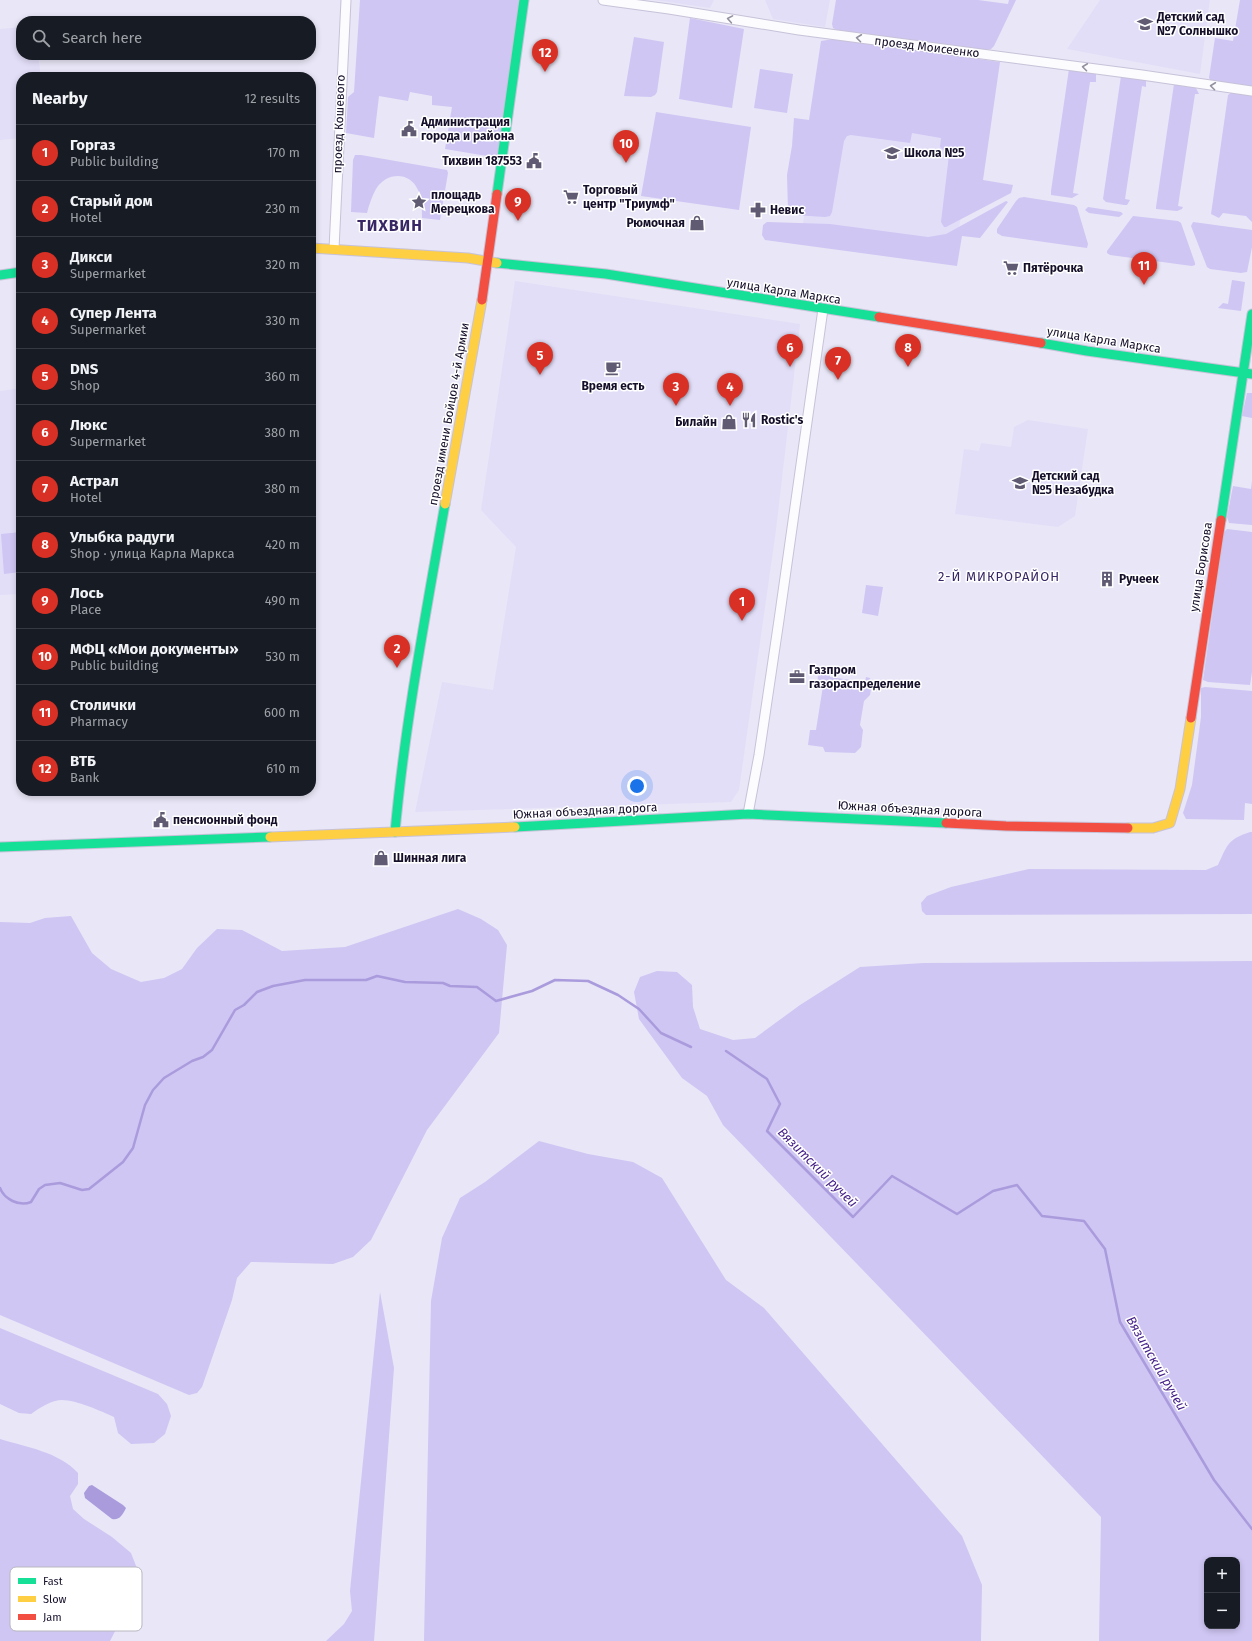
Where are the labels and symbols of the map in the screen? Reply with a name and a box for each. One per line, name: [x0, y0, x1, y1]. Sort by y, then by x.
place label: Детский сад №7 Солнышко: [1156, 10, 1238, 38]
one-way arrow: [727, 15, 733, 24]
school or university icon: Детский сад №7 Солнышко: [1136, 15, 1154, 33]
one-way arrow: [856, 34, 862, 43]
street label: проезд Моисеенко: [874, 34, 980, 60]
pin: 12: [532, 39, 558, 72]
one-way arrow: [1082, 63, 1088, 72]
street label: проезд Кошевого: [330, 74, 348, 174]
one-way arrow: [1210, 82, 1216, 91]
place label: Администрация города и района: [420, 115, 515, 143]
public building icon: Администрация города и района: [400, 120, 418, 138]
pin: 10: [613, 130, 639, 163]
school or university icon: Школа №5: [883, 144, 901, 162]
place label: Школа №5: [904, 146, 965, 160]
public building icon: Тихвин 187553: [525, 152, 543, 170]
place label: Тихвин 187553: [442, 154, 522, 168]
place label: Торговый центр "Триумф": [583, 183, 675, 211]
place label: площадь Мерецкова: [431, 188, 495, 216]
pin: 9: [505, 188, 531, 221]
supermarket icon: Торговый центр "Триумф": [562, 188, 580, 206]
place icon: площадь Мерецкова: [410, 193, 428, 211]
pharmacy icon: Невис: [749, 201, 767, 219]
place label: Невис: [770, 203, 804, 217]
shop icon: Рюмочная: [688, 214, 706, 232]
district label: ТИХВИН: [357, 216, 423, 235]
place label: Рюмочная: [626, 216, 685, 230]
pin: 11: [1131, 252, 1157, 285]
supermarket icon: Пятёрочка: [1002, 259, 1020, 277]
place label: Пятёрочка: [1023, 261, 1084, 275]
street label: улица Карла Маркса: [726, 275, 842, 307]
street label: проезд имени Бойцов 4-й Армии: [426, 321, 472, 507]
street label: улица Карла Маркса: [1046, 324, 1162, 356]
pin: 6: [777, 334, 803, 367]
pin: 8: [895, 334, 921, 367]
pin: 5: [527, 342, 553, 375]
pin: 7: [825, 347, 851, 380]
cafe icon: Время есть: [604, 359, 622, 377]
pin: 3: [663, 373, 689, 406]
pin: 4: [717, 373, 743, 406]
place label: Время есть: [581, 379, 645, 393]
restaurant icon: Rostic's: [740, 411, 758, 429]
shop icon: Билайн: [720, 413, 738, 431]
place label: Rostic's: [761, 413, 804, 427]
place label: Билайн: [675, 415, 717, 429]
place label: Детский сад №5 Незабудка: [1031, 469, 1114, 497]
school or university icon: Детский сад №5 Незабудка: [1011, 474, 1029, 492]
street label: улица Борисова: [1187, 521, 1215, 613]
district label: 2-Й МИКРОРАЙОН: [938, 569, 1060, 584]
building icon: Ручеек: [1098, 570, 1116, 588]
place label: Ручеек: [1119, 572, 1159, 586]
pin: 1: [729, 588, 755, 621]
pin: 2: [384, 635, 410, 668]
place label: Газпром газораспределение: [809, 663, 921, 691]
office icon: Газпром газораспределение: [788, 668, 806, 686]
your location: [627, 776, 647, 796]
street label: Южная объездная дорога: [837, 798, 983, 820]
street label: Южная объездная дорога: [512, 800, 658, 822]
public building icon: пенсионный фонд: [152, 811, 170, 829]
place label: пенсионный фонд: [173, 813, 278, 827]
shop icon: Шинная лига: [372, 849, 390, 867]
place label: Шинная лига: [393, 851, 467, 865]
water label: Вязитский ручей: [775, 1124, 861, 1210]
water label: Вязитский ручей: [1124, 1313, 1190, 1413]
legend: [10, 1567, 142, 1631]
text: Fast: [43, 1575, 63, 1588]
text: Slow: [43, 1593, 67, 1606]
text: Jam: [43, 1611, 62, 1624]

